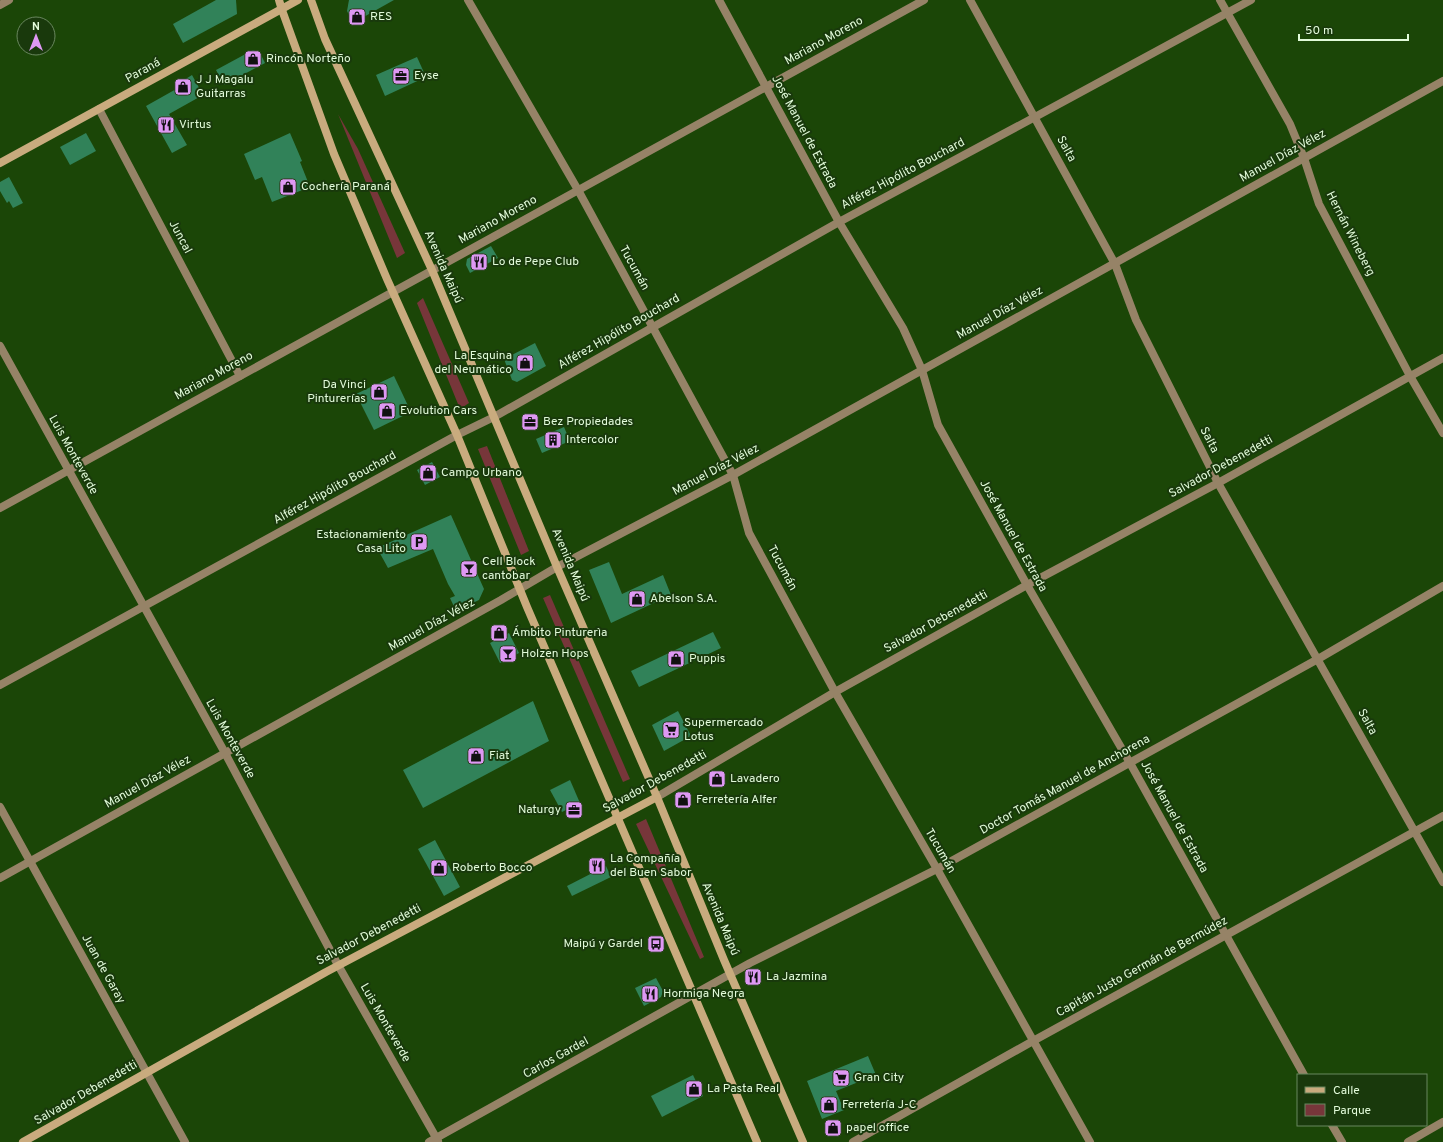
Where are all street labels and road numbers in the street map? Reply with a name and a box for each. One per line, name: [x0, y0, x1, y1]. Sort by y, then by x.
street label: Mariano Moreno: [782, 13, 866, 69]
street label: Paraná: [123, 55, 163, 87]
street label: José Manuel de Estrada: [767, 73, 841, 191]
street label: Manuel Díaz Vélez: [1237, 126, 1329, 186]
street label: Salta: [1052, 133, 1080, 165]
street label: Alférez Hipólito Bouchard: [838, 135, 968, 213]
street label: Hernán Wineberg: [1322, 189, 1378, 279]
street label: Mariano Moreno: [456, 192, 540, 248]
street label: Juncal: [165, 217, 195, 257]
street label: Avenida Maipú: [420, 228, 466, 306]
street label: Tucumán: [615, 243, 653, 293]
street label: Manuel Díaz Vélez: [954, 283, 1046, 343]
street label: Alférez Hipólito Bouchard: [555, 291, 683, 373]
street label: Mariano Moreno: [172, 348, 256, 404]
street label: Luis Monteverde: [44, 412, 102, 498]
street label: Salta: [1196, 424, 1222, 456]
street label: Salvador Debenedetti: [1166, 432, 1276, 502]
street label: Manuel Díaz Vélez: [670, 440, 762, 500]
street label: Alférez Hipólito Bouchard: [271, 448, 399, 528]
street label: José Manuel de Estrada: [975, 477, 1051, 595]
street label: Avenida Maipú: [547, 526, 593, 604]
street label: Tucumán: [763, 543, 801, 593]
street label: Salvador Debenedetti: [881, 587, 991, 657]
street label: Manuel Díaz Vélez: [386, 595, 478, 655]
street label: Luis Monteverde: [201, 696, 259, 782]
street label: Salta: [1353, 706, 1381, 738]
street label: Doctor Tomás Manuel de Anchorena: [977, 731, 1153, 839]
street label: Salvador Debenedetti: [600, 747, 710, 817]
street label: Manuel Díaz Vélez: [102, 752, 194, 812]
street label: José Manuel de Estrada: [1136, 758, 1212, 876]
street label: Tucumán: [921, 826, 959, 876]
street label: Avenida Maipú: [697, 880, 743, 958]
street label: Salvador Debenedetti: [314, 901, 424, 969]
street label: Capitán Justo Germán de Bermúdez: [1053, 913, 1231, 1021]
street label: Juan de Garay: [77, 931, 129, 1007]
street label: Luis Monteverde: [356, 981, 414, 1065]
street label: Carlos Gardel: [520, 1033, 592, 1083]
street label: Salvador Debenedetti: [32, 1057, 140, 1129]

